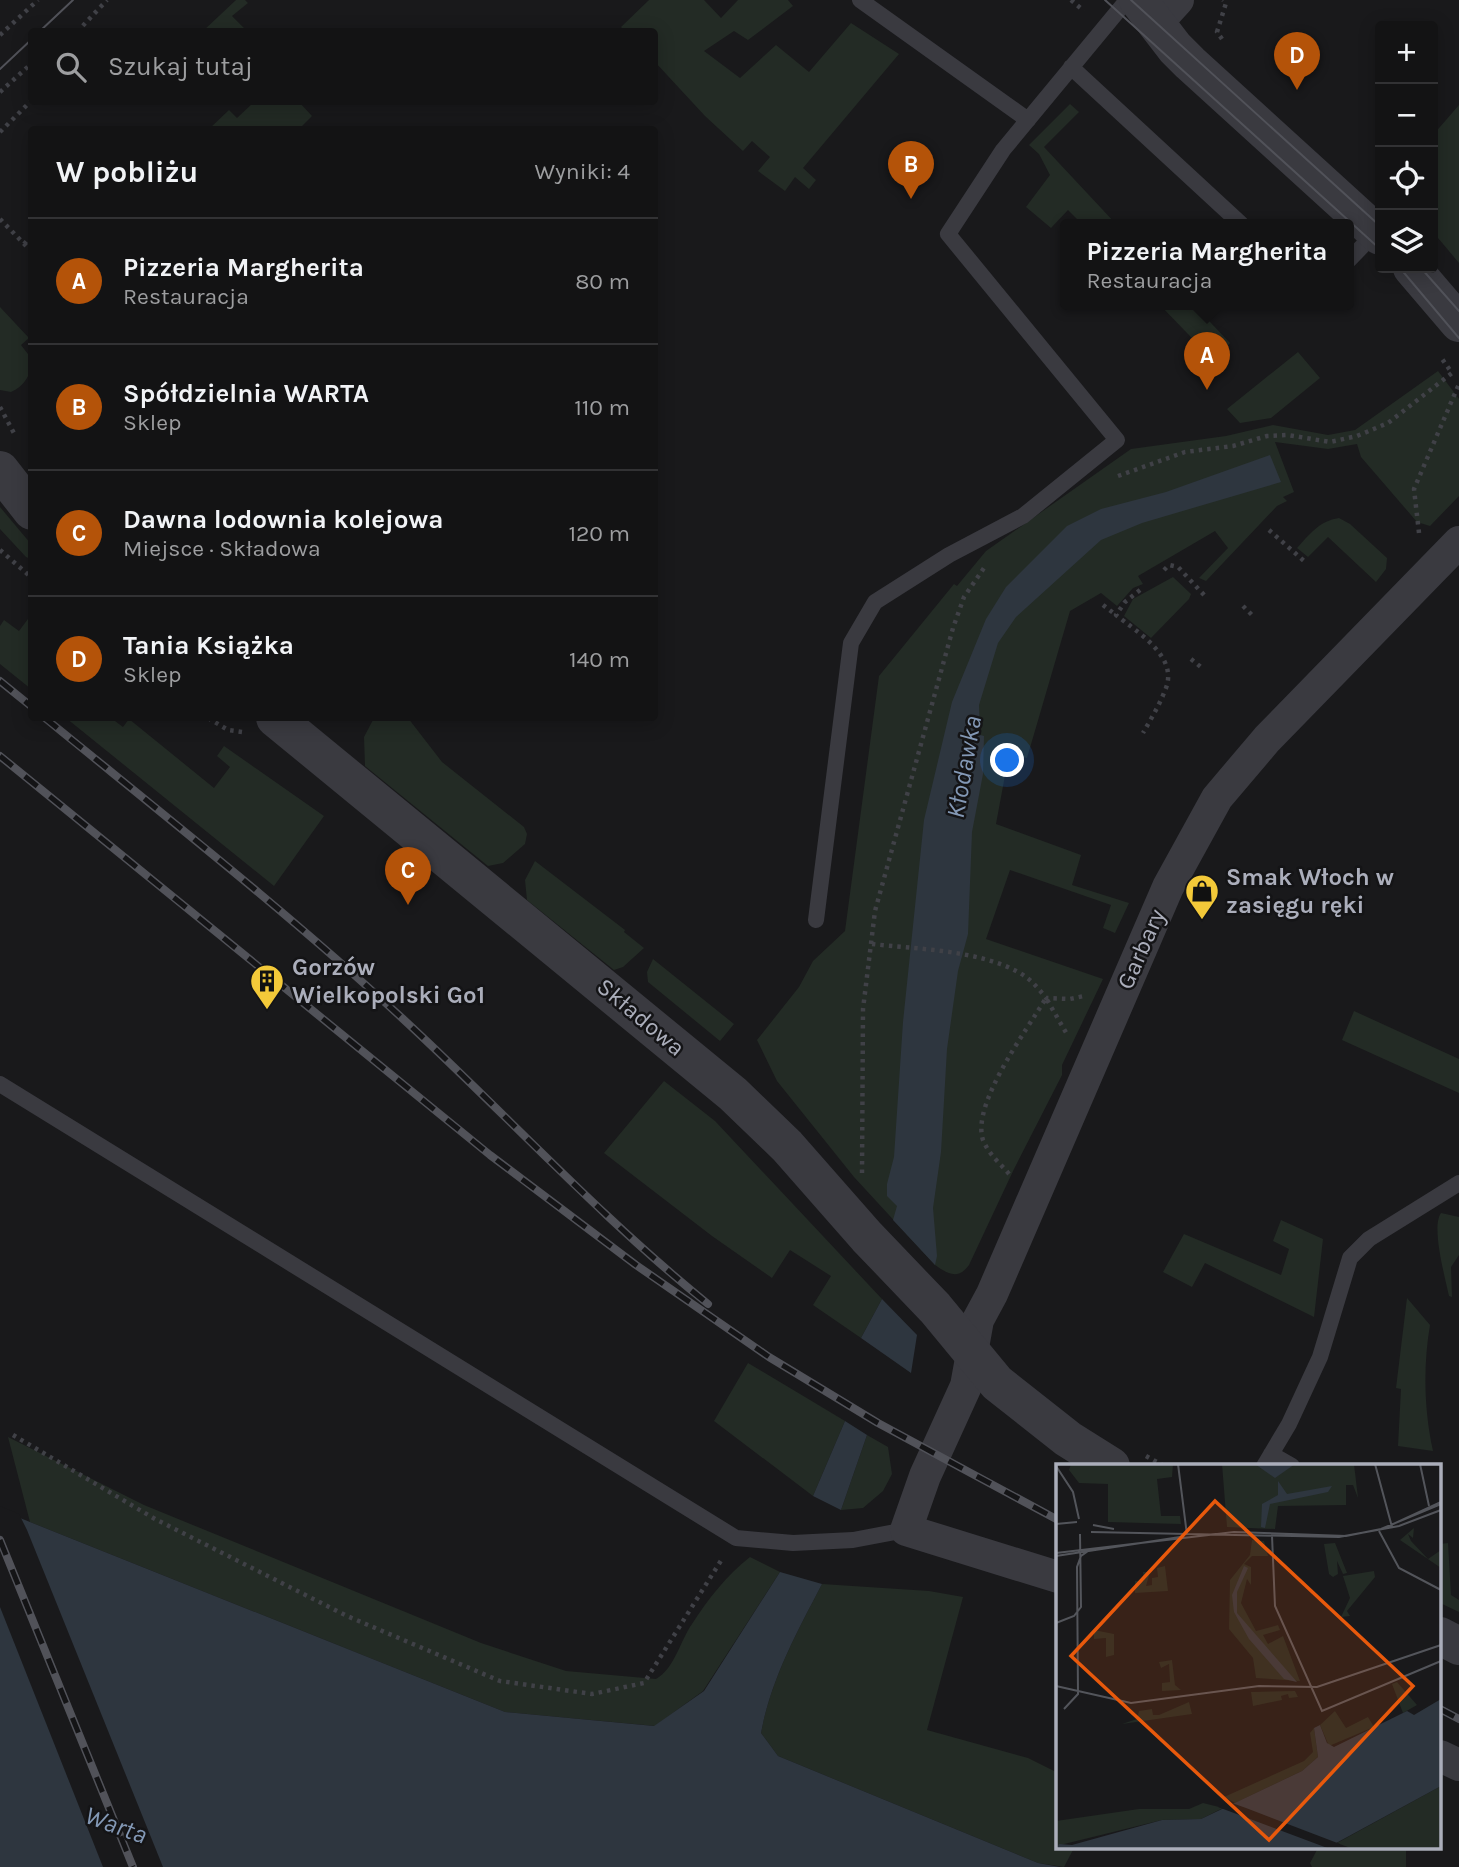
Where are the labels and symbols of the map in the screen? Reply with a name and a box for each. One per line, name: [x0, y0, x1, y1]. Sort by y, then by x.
pin: D: [1274, 32, 1320, 90]
pin: B: [888, 141, 934, 199]
pin: A: [1184, 332, 1230, 390]
water label: Kłodawka: [940, 713, 988, 821]
your location: [990, 743, 1024, 777]
pin: C: [385, 847, 431, 905]
place label: Smak Włoch w zasięgu ręki: [1226, 863, 1394, 919]
shop icon: Smak Włoch w zasięgu ręki: [1183, 872, 1221, 921]
street label: Garbary: [1111, 905, 1171, 993]
place label: Gorzów Wielkopolski Go1: [292, 953, 485, 1009]
building icon: Gorzów Wielkopolski Go1: [248, 962, 286, 1011]
street label: Składowa: [591, 972, 691, 1062]
inset map: [1056, 1464, 1442, 1850]
water label: Warta: [81, 1799, 151, 1851]

